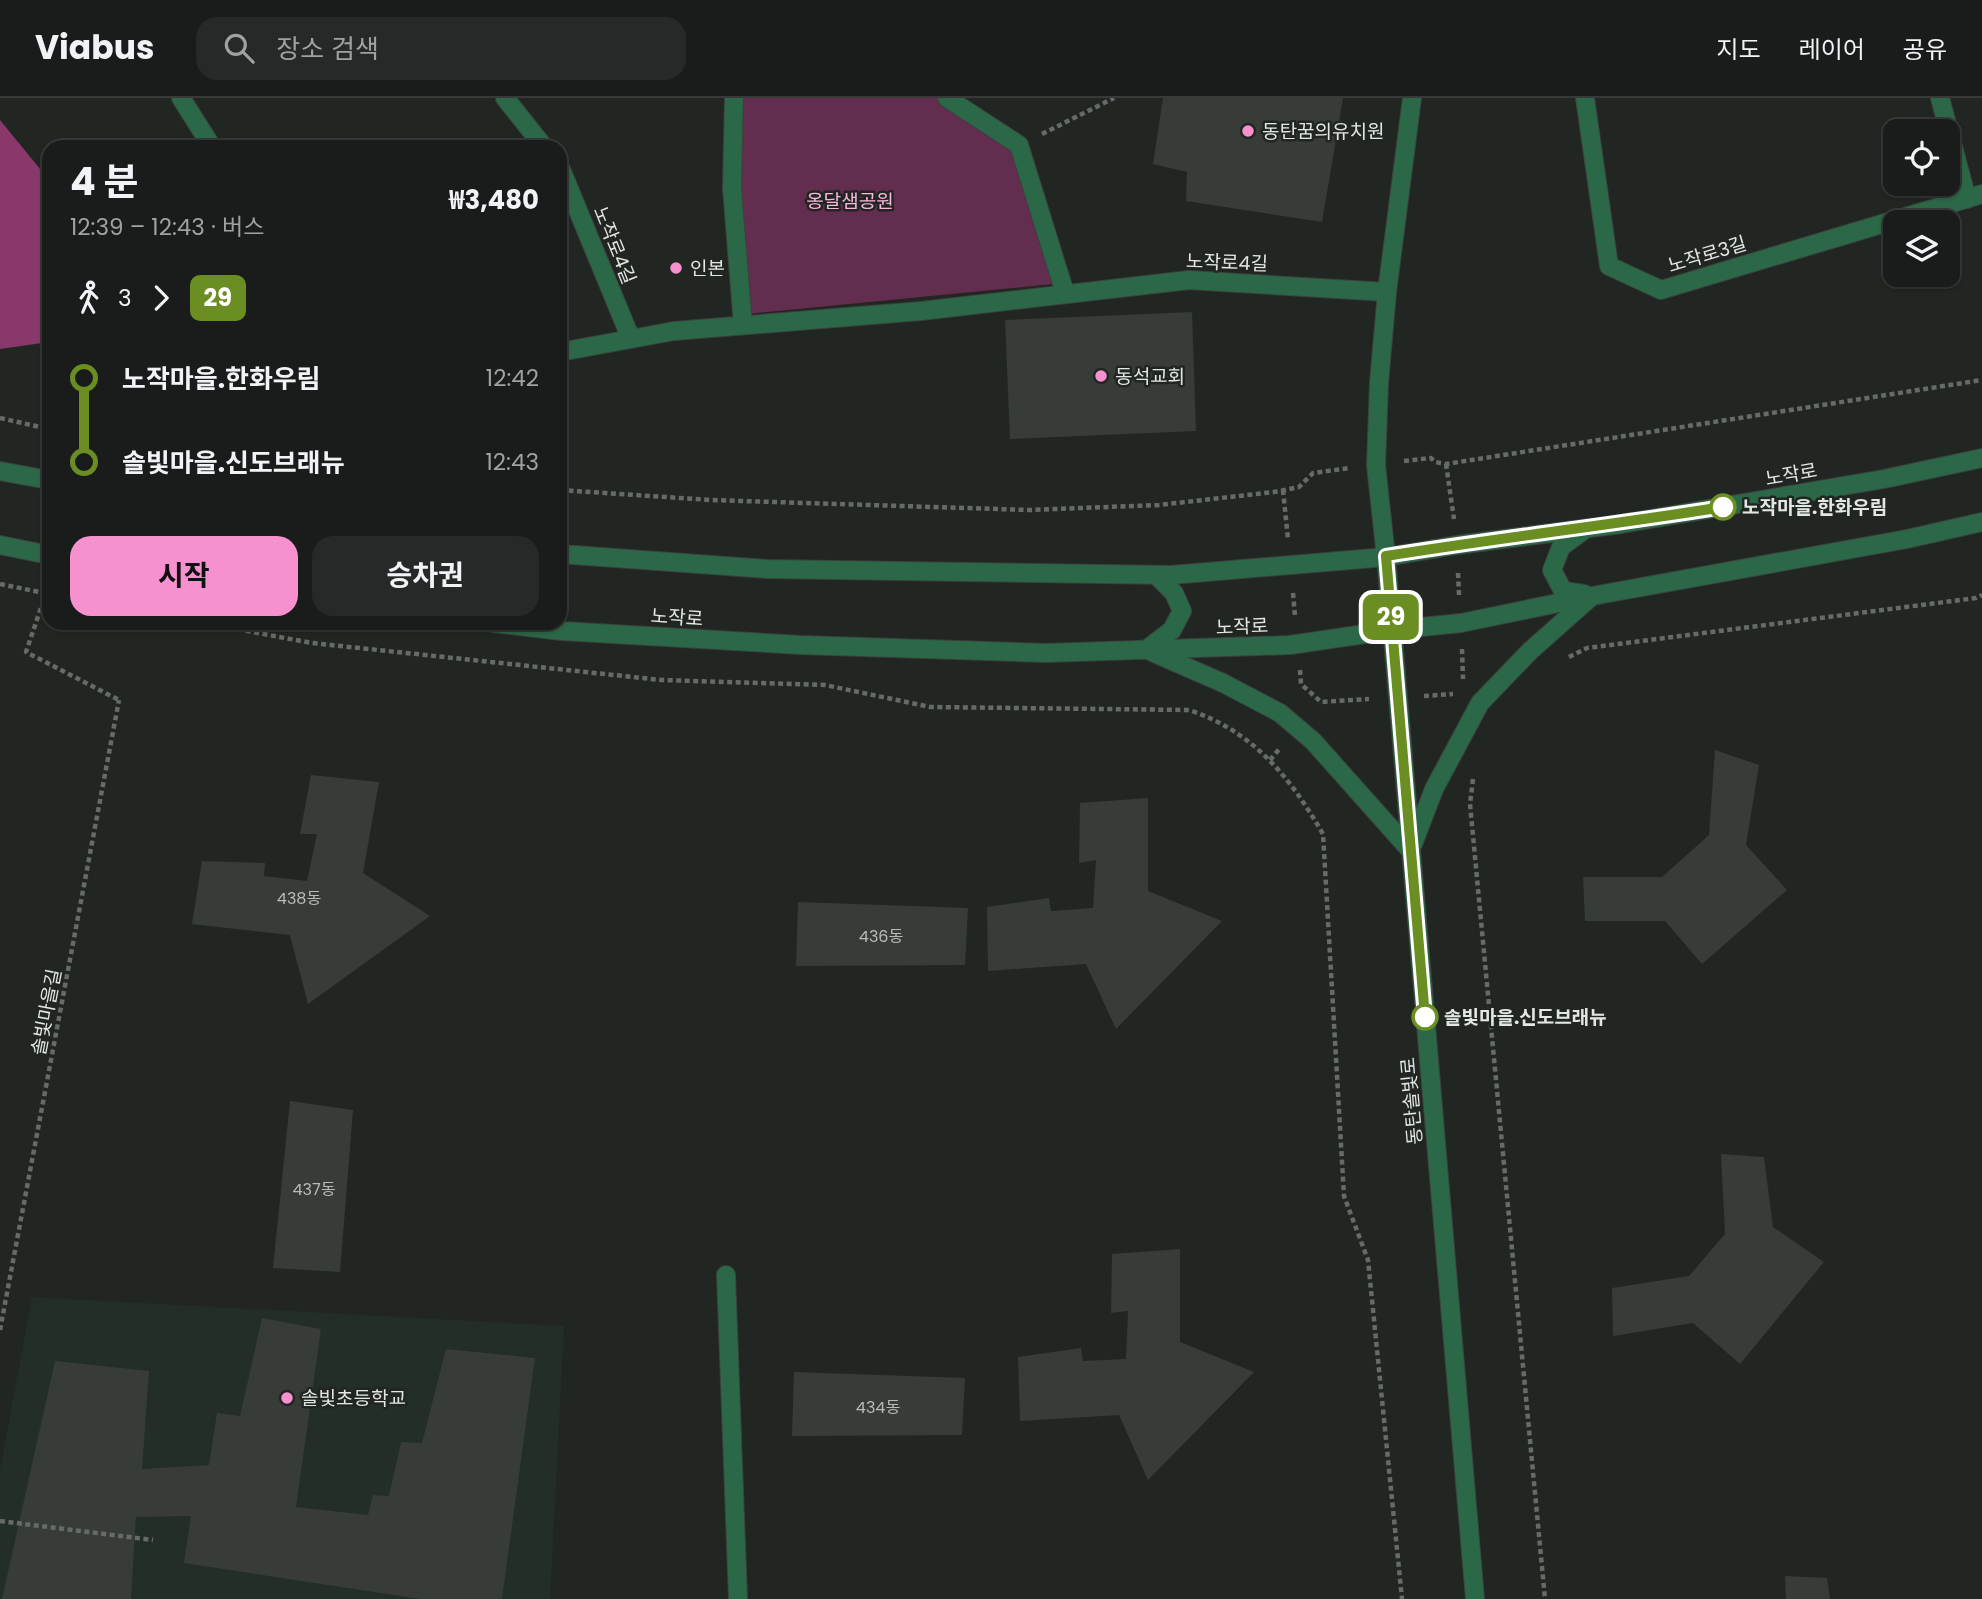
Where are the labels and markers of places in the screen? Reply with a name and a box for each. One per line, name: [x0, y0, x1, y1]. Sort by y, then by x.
place label: 동탄꿈의유치원: [1262, 118, 1384, 145]
marker: 동탄꿈의유치원: [1240, 123, 1256, 139]
place label: 인본: [690, 255, 725, 282]
marker: 인본: [668, 260, 684, 276]
place label: 동석교회: [1115, 363, 1185, 390]
marker: 동석교회: [1093, 368, 1109, 384]
marker: 노작마을.한화우림: [1710, 494, 1736, 520]
place label: 노작마을.한화우림: [1742, 494, 1887, 521]
marker: 솔빛마을.신도브래뉴: [1412, 1004, 1438, 1030]
place label: 솔빛마을.신도브래뉴: [1444, 1004, 1607, 1031]
place label: 솔빛초등학교: [301, 1385, 406, 1412]
marker: 솔빛초등학교: [279, 1390, 295, 1406]

